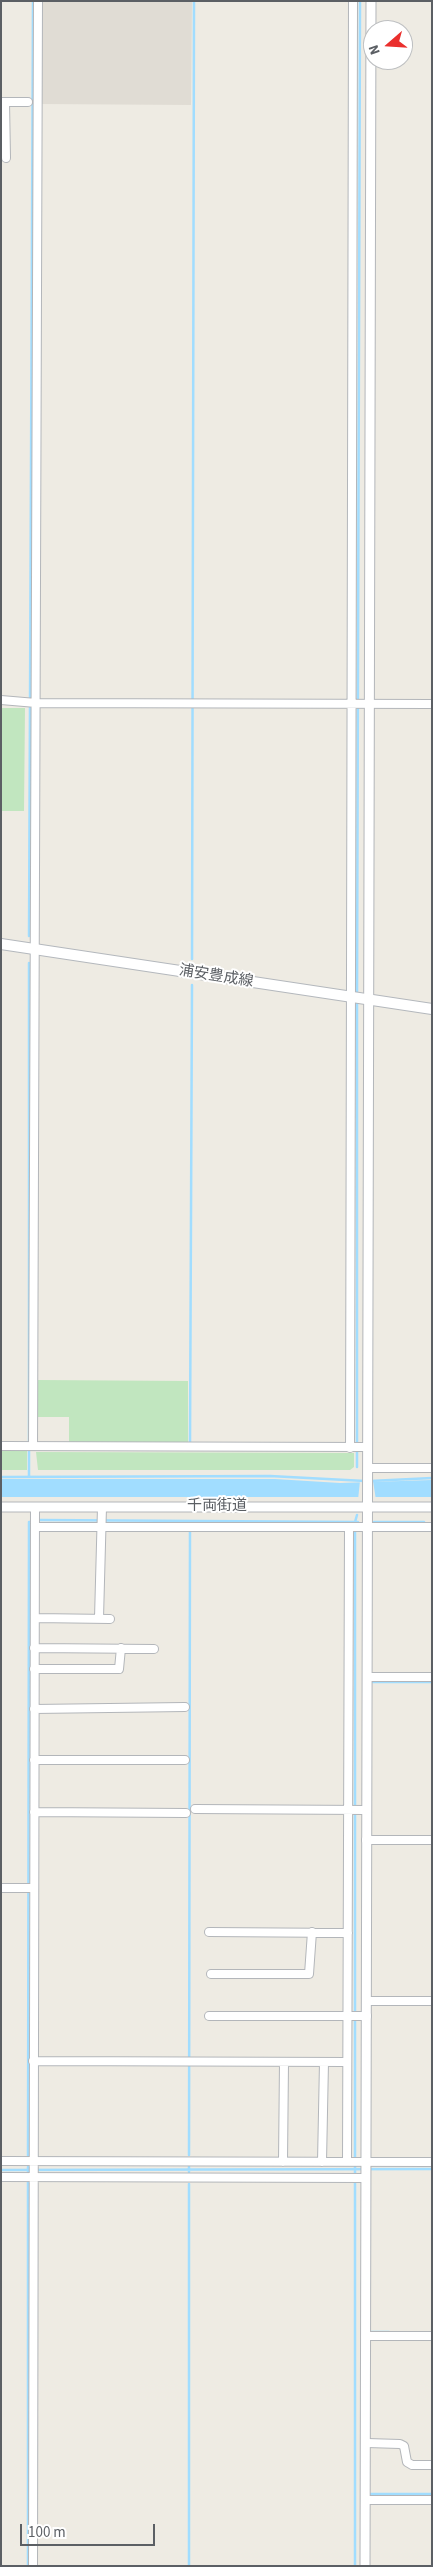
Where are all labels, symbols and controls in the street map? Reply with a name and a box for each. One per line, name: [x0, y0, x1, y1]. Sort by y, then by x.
north arrow: [363, 20, 413, 70]
text: N: [364, 42, 386, 57]
street label: 浦安豊成線: [178, 962, 254, 992]
street label: 千両街道: [187, 1498, 247, 1516]
scale bar: [22, 2514, 158, 2546]
text: 100 m: [28, 2522, 66, 2543]

